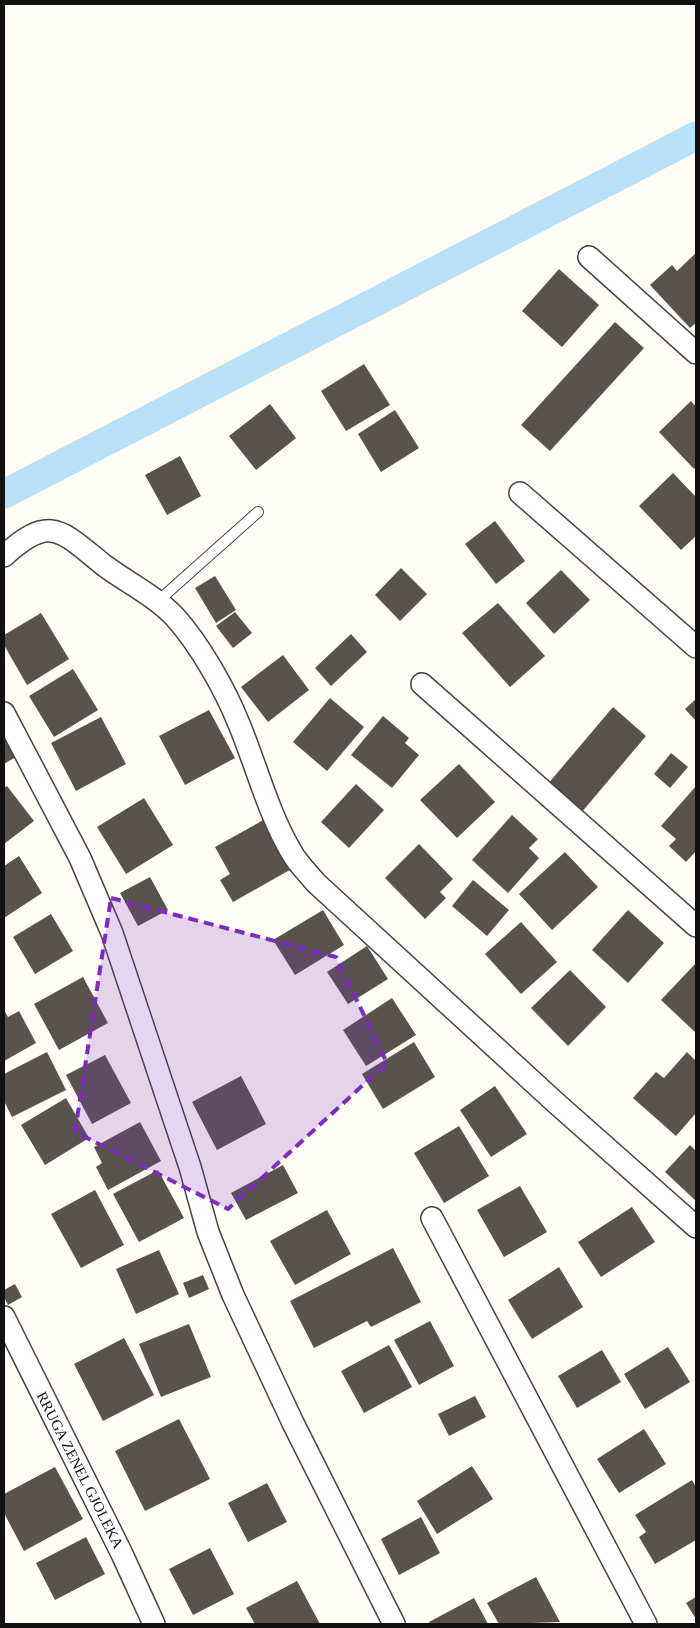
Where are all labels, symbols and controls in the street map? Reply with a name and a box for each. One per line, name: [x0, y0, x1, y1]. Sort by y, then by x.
street label: RRUGA ZENEL GJOLEKA: [33, 1389, 127, 1551]

